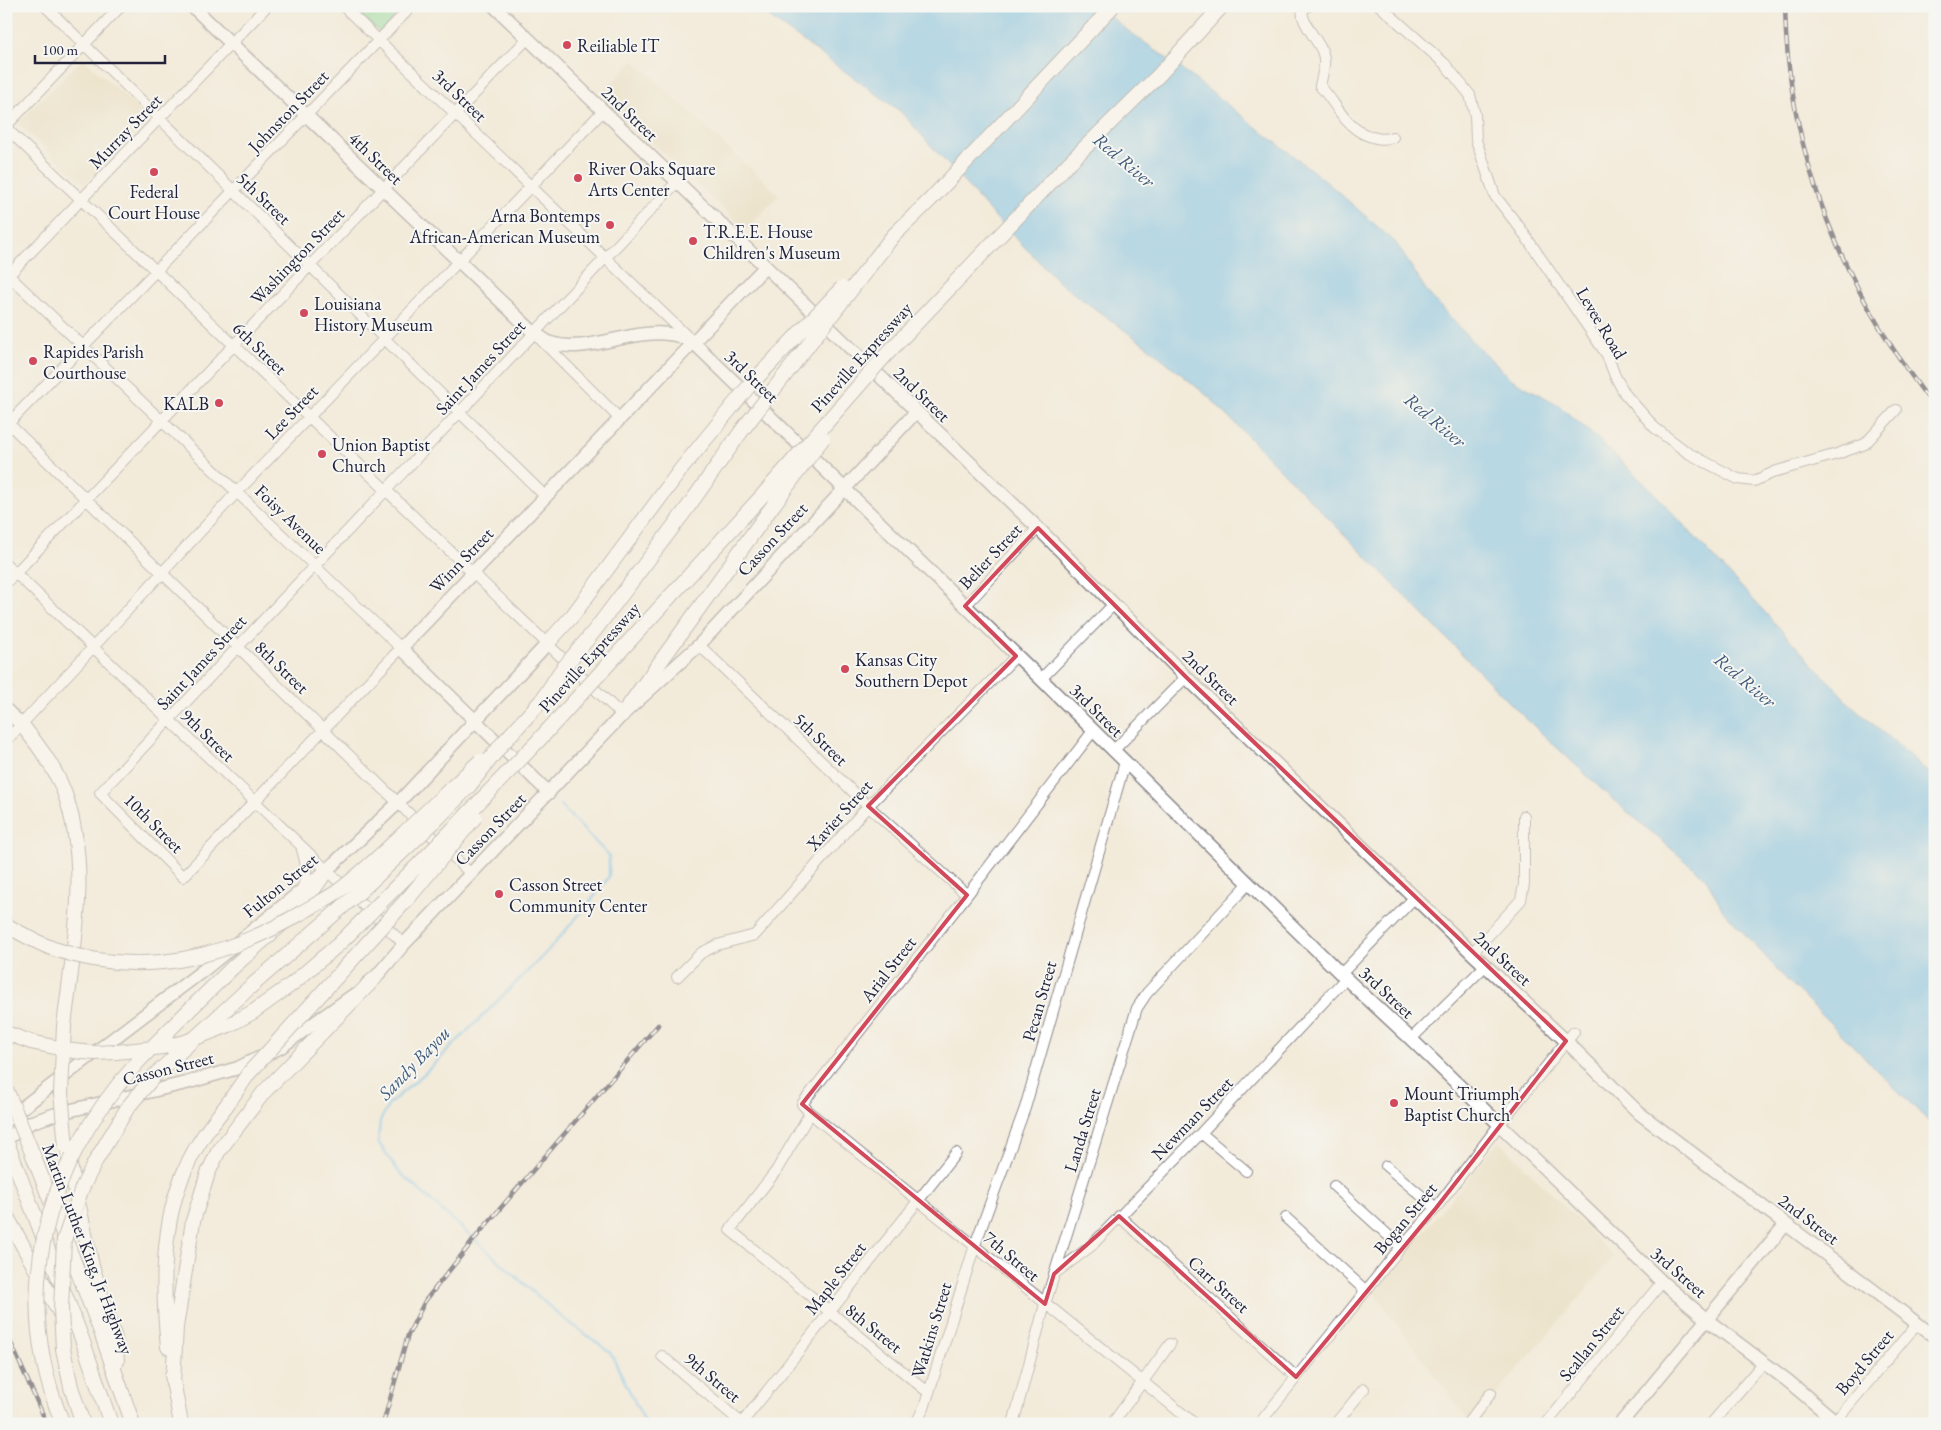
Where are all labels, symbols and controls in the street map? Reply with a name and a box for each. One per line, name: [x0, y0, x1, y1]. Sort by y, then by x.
scale bar: [35, 32, 165, 64]
place label: Reiliable IT: [577, 34, 660, 57]
marker: Reiliable IT: [561, 39, 573, 51]
text: 100 m: [42, 40, 79, 59]
street label: 3rd Street: [428, 63, 492, 127]
street label: Johnston Street: [241, 64, 334, 159]
street label: 2nd Street: [597, 80, 664, 146]
street label: Murray Street: [83, 88, 167, 173]
street label: 4th Street: [344, 127, 408, 190]
water label: Red River: [1088, 127, 1161, 194]
place label: River Oaks Square Arts Center: [587, 157, 716, 201]
marker: Federal Court House: [148, 166, 160, 178]
street label: 5th Street: [232, 167, 296, 230]
marker: River Oaks Square Arts Center: [572, 172, 584, 184]
place label: Federal Court House: [108, 180, 200, 224]
street label: Washington Street: [245, 202, 349, 309]
place label: Arna Bontemps African-American Museum: [408, 204, 600, 248]
marker: Arna Bontemps African-American Museum: [604, 219, 616, 231]
place label: T.R.E.E. House Children's Museum: [703, 220, 840, 264]
marker: T.R.E.E. House Children's Museum: [687, 235, 699, 247]
street label: Levee Road: [1572, 283, 1633, 364]
place label: Louisiana History Museum: [314, 292, 433, 336]
street label: Pineville Expressway: [805, 297, 917, 417]
marker: Louisiana History Museum: [298, 307, 310, 319]
street label: Saint James Street: [430, 314, 530, 419]
street label: 6th Street: [228, 317, 292, 380]
place label: Rapides Parish Courthouse: [43, 340, 144, 384]
street label: 3rd Street: [720, 344, 784, 408]
marker: Rapides Parish Courthouse: [27, 355, 39, 367]
street label: 2nd Street: [889, 361, 956, 427]
street label: Lee Street: [259, 379, 323, 444]
water label: Red River: [1399, 387, 1472, 454]
place label: KALB: [163, 392, 209, 415]
marker: KALB: [213, 397, 225, 409]
place label: Union Baptist Church: [332, 433, 430, 477]
marker: Union Baptist Church: [316, 448, 328, 460]
street label: Foisy Avenue: [250, 479, 332, 559]
street label: Casson Street: [732, 497, 812, 581]
street label: Belier Street: [953, 518, 1027, 594]
street label: Winn Street: [424, 522, 498, 598]
street label: Pineville Expressway: [533, 597, 645, 717]
street label: Saint James Street: [151, 609, 251, 714]
street label: 8th Street: [250, 636, 314, 699]
street label: 2nd Street: [1178, 644, 1245, 710]
water label: Red River: [1709, 647, 1782, 714]
place label: Kansas City Southern Depot: [855, 648, 968, 692]
marker: Kansas City Southern Depot: [839, 663, 851, 675]
street label: 3rd Street: [1065, 678, 1129, 742]
street label: 9th Street: [176, 704, 240, 767]
street label: 5th Street: [789, 708, 853, 771]
street label: Xavier Street: [800, 774, 877, 856]
street label: Casson Street: [449, 787, 531, 870]
street label: 10th Street: [119, 788, 189, 858]
street label: Fulton Street: [238, 847, 323, 922]
place label: Casson Street Community Center: [509, 873, 647, 917]
marker: Casson Street Community Center: [493, 888, 505, 900]
street label: 2nd Street: [1469, 926, 1537, 991]
street label: Arial Street: [854, 931, 921, 1007]
street label: Pecan Street: [1017, 958, 1062, 1044]
street label: 3rd Street: [1355, 961, 1420, 1023]
water label: Sandy Bayou: [372, 1021, 455, 1106]
street label: Casson Street: [120, 1045, 216, 1090]
street label: Newman Street: [1146, 1071, 1238, 1165]
place label: Mount Triumph Baptist Church: [1404, 1082, 1520, 1126]
street label: Landa Street: [1058, 1085, 1106, 1175]
marker: Mount Triumph Baptist Church: [1388, 1097, 1400, 1109]
street label: Martin Luther King, Jr Highway: [37, 1140, 139, 1358]
street label: Bogan Street: [1368, 1177, 1442, 1259]
street label: 2nd Street: [1774, 1189, 1844, 1250]
street label: 7th Street: [979, 1226, 1045, 1286]
street label: Maple Street: [799, 1237, 871, 1319]
street label: 3rd Street: [1646, 1241, 1712, 1303]
street label: Carr Street: [1183, 1250, 1255, 1318]
street label: Watkins Street: [906, 1279, 957, 1381]
street label: 8th Street: [841, 1298, 907, 1358]
street label: Scallan Street: [1553, 1300, 1629, 1386]
street label: Boyd Street: [1830, 1324, 1898, 1400]
street label: 9th Street: [680, 1347, 746, 1407]

